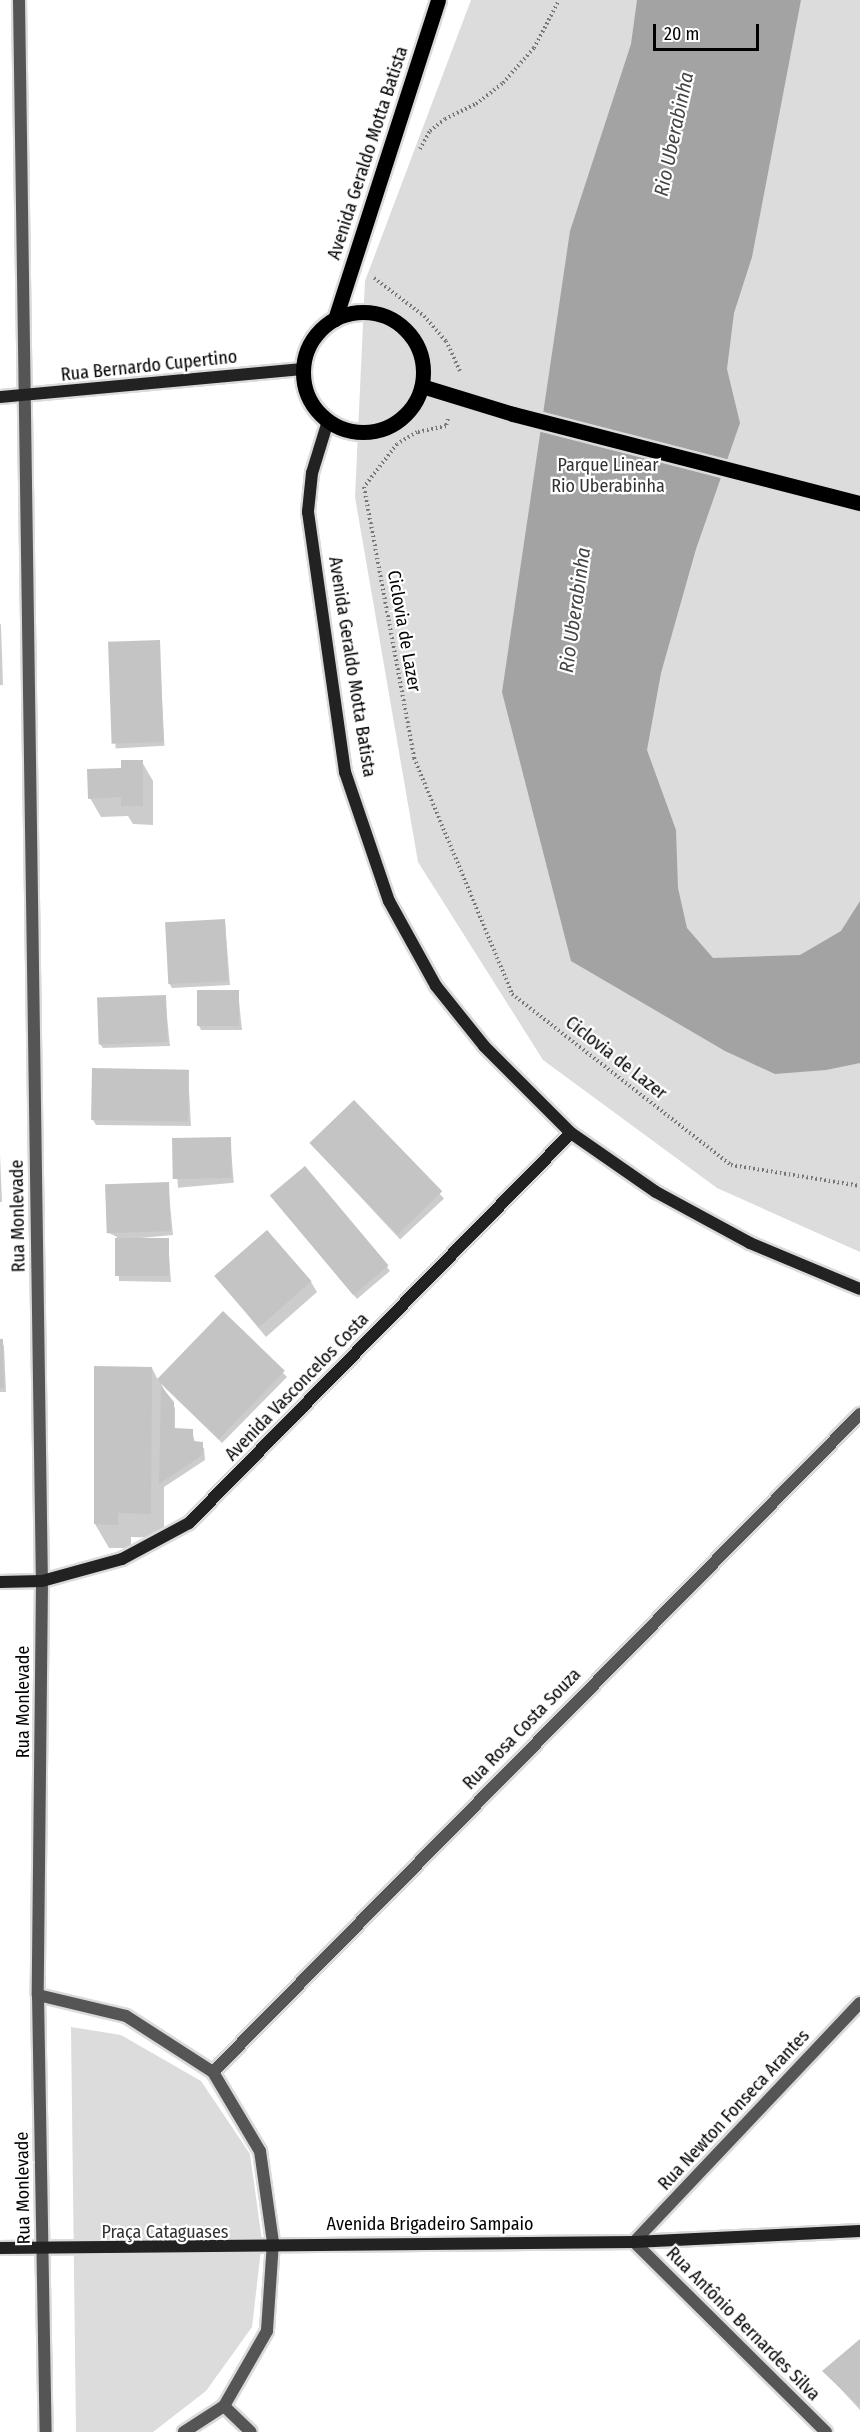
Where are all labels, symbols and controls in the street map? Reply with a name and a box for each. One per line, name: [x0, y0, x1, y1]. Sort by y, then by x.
scale bar: [656, 12, 762, 50]
text: 20 m: [664, 23, 699, 45]
street label: Avenida Geraldo Motta Batista: [323, 44, 413, 262]
water label: Rio Uberabinha: [649, 70, 699, 198]
street label: Rua Bernardo Cupertino: [60, 346, 238, 386]
park label: Parque Linear Rio Uberabinha: [551, 455, 665, 498]
water label: Rio Uberabinha: [554, 546, 596, 674]
street label: Avenida Geraldo Motta Batista: [324, 555, 380, 779]
street label: Ciclovia de Lazer: [383, 569, 425, 693]
street label: Ciclovia de Lazer: [561, 1012, 671, 1104]
street label: Rua Monlevade: [6, 1160, 30, 1272]
street label: Avenida Vasconcelos Costa: [221, 1309, 373, 1465]
street label: Rua Monlevade: [12, 1646, 34, 1758]
street label: Rua Rosa Costa Souza: [459, 1664, 585, 1794]
street label: Rua Newton Fonseca Arantes: [654, 2025, 814, 2195]
street label: Rua Monlevade: [11, 2132, 35, 2244]
street label: Avenida Brigadeiro Sampaio: [327, 2213, 533, 2235]
park label: Praça Cataguases: [101, 2221, 229, 2243]
street label: Rua Antônio Bernardes Silva: [662, 2243, 824, 2405]

